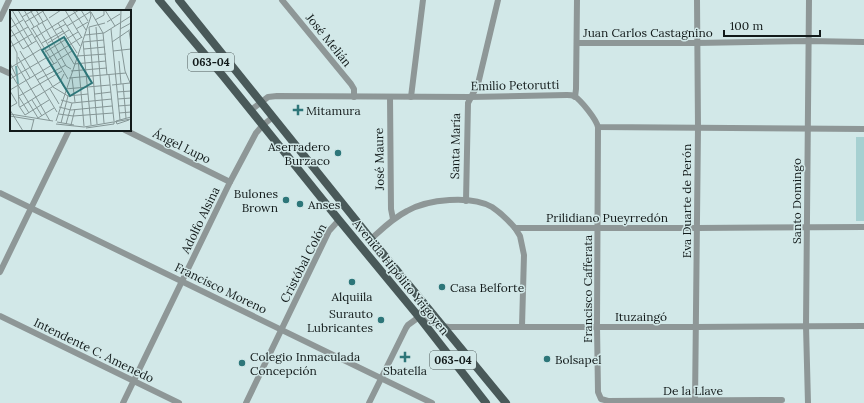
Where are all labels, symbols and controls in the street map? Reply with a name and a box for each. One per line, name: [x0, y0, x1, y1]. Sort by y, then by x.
inset map: [10, 10, 131, 131]
street label: José Melián: [302, 10, 355, 70]
scale bar: [724, 12, 820, 38]
text: 100 m: [730, 18, 763, 33]
street label: Juan Carlos Castagnino: [582, 25, 713, 40]
road number: 063-04: [188, 53, 234, 71]
street label: Emilio Petorutti: [470, 77, 560, 93]
place label: Mitamura: [306, 103, 361, 118]
marker: Mitamura: [293, 105, 303, 115]
street label: Santa María: [447, 113, 463, 179]
street label: Ángel Lupo: [150, 125, 213, 166]
street label: José Maure: [371, 127, 387, 191]
place label: Aserradero Burzaco: [267, 139, 330, 168]
street label: Eva Duarte de Perón: [679, 144, 694, 258]
marker: Aserradero Burzaco: [333, 148, 343, 158]
street label: Santo Domingo: [789, 158, 804, 244]
street label: Adolfo Alsina: [177, 184, 223, 257]
place label: Bulones Brown: [234, 186, 278, 215]
marker: Bulones Brown: [281, 195, 291, 205]
place label: Anses: [307, 197, 341, 212]
marker: Anses: [295, 199, 305, 209]
street label: Prilidiano Pueyrredón: [546, 210, 668, 225]
street label: Avenida Hipólito Yrigoyen: [349, 215, 452, 338]
street label: Cristóbal Colón: [277, 221, 329, 305]
street label: Francisco Cafferata: [580, 235, 595, 343]
street label: Francisco Moreno: [172, 259, 270, 317]
marker: Alquiila: [347, 277, 357, 287]
place label: Casa Belforte: [450, 280, 525, 295]
marker: Casa Belforte: [437, 282, 447, 292]
place label: Alquiila: [330, 289, 373, 304]
place label: Surauto Lubricantes: [307, 306, 373, 335]
street label: Ituzaingó: [615, 309, 667, 324]
street label: Intendente C. Amenedo: [31, 314, 157, 386]
marker: Surauto Lubricantes: [376, 315, 386, 325]
place label: Colegio Inmaculada Concepción: [250, 349, 360, 378]
road number: 063-04: [430, 351, 476, 369]
marker: Sbatella: [400, 352, 410, 362]
place label: Bolsapel: [555, 352, 601, 367]
marker: Bolsapel: [542, 354, 552, 364]
marker: Colegio Inmaculada Concepción: [237, 358, 247, 368]
place label: Sbatella: [383, 363, 427, 378]
street label: De la Llave: [663, 383, 723, 398]

